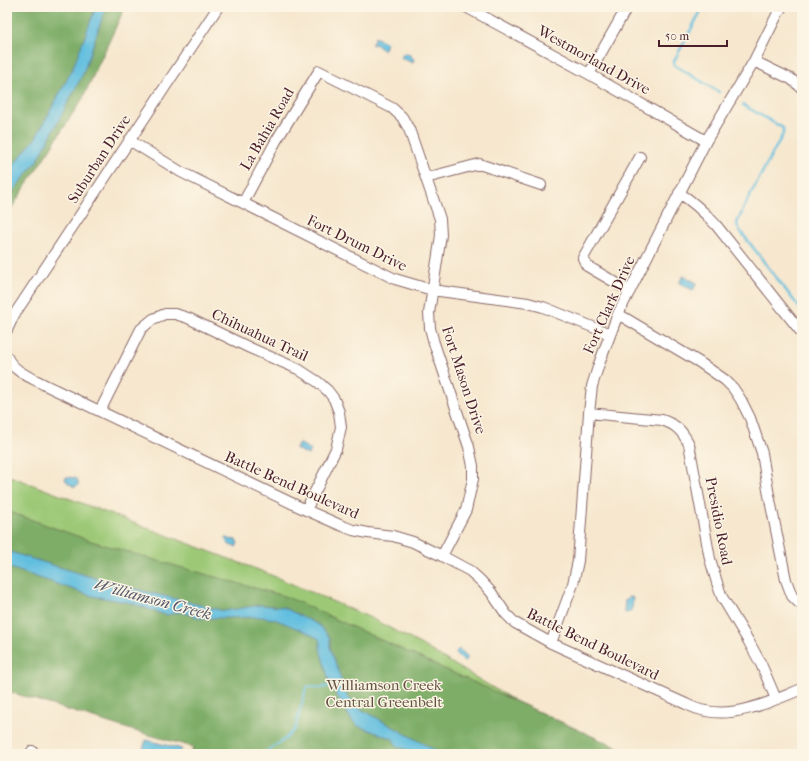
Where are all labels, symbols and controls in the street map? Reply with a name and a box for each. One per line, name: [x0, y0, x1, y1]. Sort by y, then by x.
street label: Westmorland Drive: [534, 21, 654, 99]
scale bar: [659, 22, 727, 48]
text: 50 m: [665, 29, 689, 43]
street label: La Bahia Road: [236, 84, 298, 173]
street label: Suburban Drive: [64, 111, 135, 207]
street label: Fort Drum Drive: [304, 211, 411, 275]
street label: Fort Clark Drive: [579, 253, 639, 357]
street label: Chihuahua Trail: [209, 305, 311, 365]
street label: Fort Mason Drive: [438, 324, 490, 437]
street label: Battle Bend Boulevard: [222, 447, 363, 523]
street label: Presidio Road: [702, 475, 737, 567]
water label: Williamson Creek: [92, 574, 214, 624]
street label: Battle Bend Boulevard: [524, 604, 663, 684]
park label: Williamson Creek Central Greenbelt: [325, 676, 443, 711]

